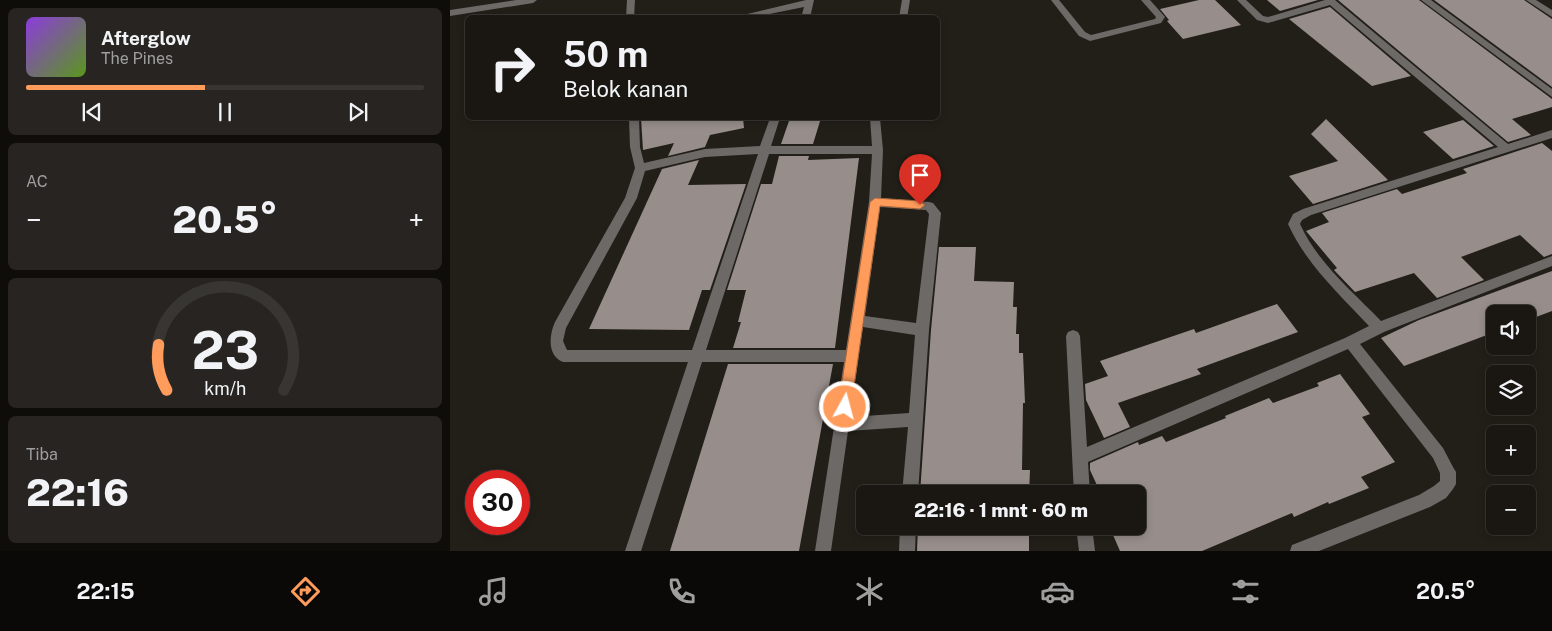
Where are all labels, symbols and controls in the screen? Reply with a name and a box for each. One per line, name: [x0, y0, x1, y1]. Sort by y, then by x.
text: Afterglow: [101, 27, 191, 49]
text: 50 m: [563, 34, 648, 75]
icon: right: [480, 35, 545, 100]
text: The Pines: [101, 49, 173, 68]
text: Belok kanan: [563, 76, 688, 102]
icon: previous: [78, 98, 106, 126]
icon: pause: [211, 98, 239, 126]
icon: next: [344, 98, 372, 126]
pin: [899, 154, 941, 205]
icon: arrive: [906, 161, 934, 189]
text: AC: [26, 172, 48, 191]
text: 20.5°: [172, 197, 278, 242]
text: −: [26, 203, 42, 236]
text: +: [408, 203, 424, 236]
map controls: [1486, 305, 1536, 535]
button: sound: [1486, 305, 1536, 355]
text: 23: [191, 320, 259, 381]
button: layers: [1486, 365, 1536, 415]
text: km/h: [204, 378, 246, 399]
position arrow: [818, 380, 870, 432]
button: +: [1486, 425, 1536, 475]
text: Tiba: [26, 445, 58, 464]
text: 22:16: [26, 470, 129, 515]
speed limit sign: 30: [465, 470, 530, 535]
button: −: [1486, 485, 1536, 535]
text: 22:16 · 1 mnt · 60 m: [914, 499, 1088, 521]
icon: directions: [288, 574, 323, 609]
icon: music: [476, 574, 511, 609]
icon: phone: [664, 574, 699, 609]
icon: climate: [852, 574, 887, 609]
icon: car: [1040, 574, 1075, 609]
icon: filters: [1228, 574, 1263, 609]
text: 22:15: [77, 578, 135, 604]
text: 20.5°: [1416, 578, 1475, 604]

